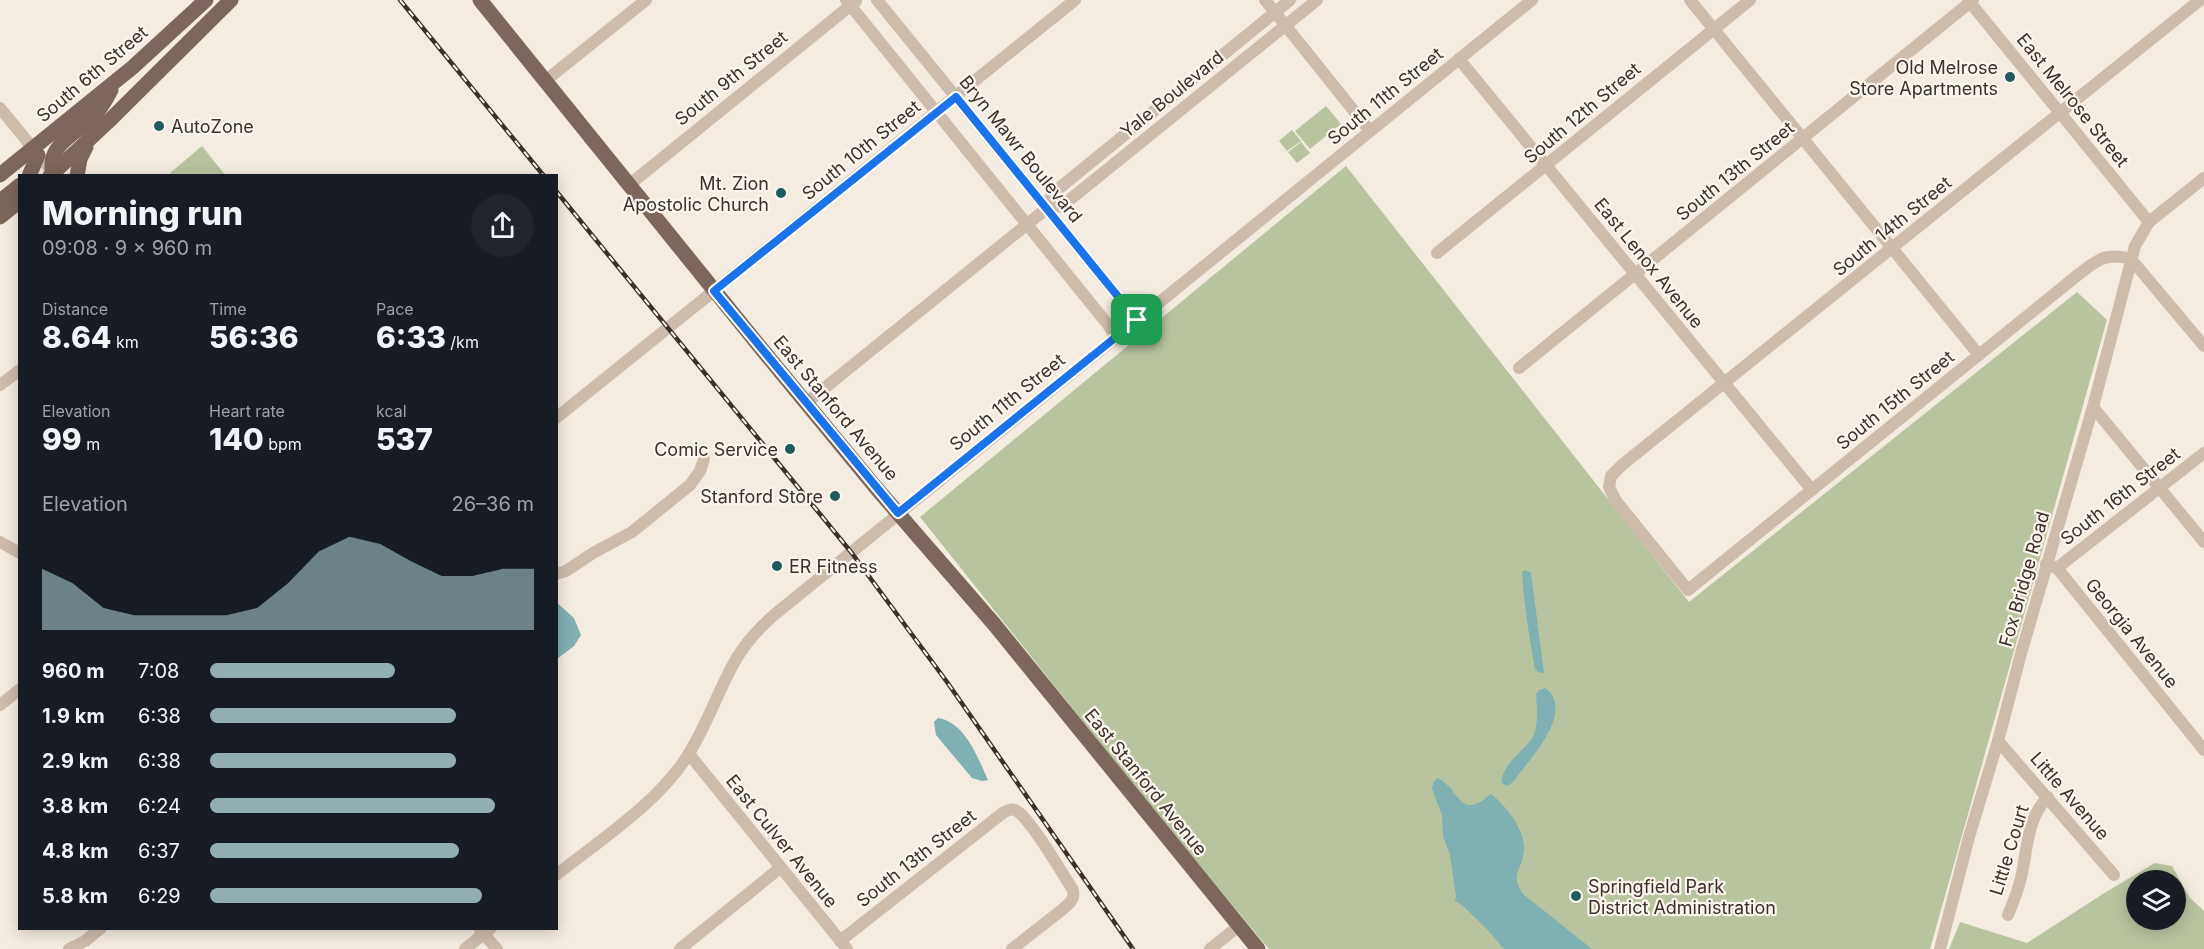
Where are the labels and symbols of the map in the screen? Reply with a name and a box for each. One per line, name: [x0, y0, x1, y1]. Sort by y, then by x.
street label: South 6th Street: [32, 21, 152, 126]
street label: South 9th Street: [671, 26, 791, 130]
street label: East Melrose Street: [2013, 29, 2133, 171]
street label: South 11th Street: [1323, 43, 1447, 149]
street label: Yale Boulevard: [1116, 46, 1228, 142]
place label: Old Melrose Store Apartments: [1849, 57, 1998, 99]
street label: South 12th Street: [1520, 58, 1644, 168]
marker: Old Melrose Store Apartments: [2003, 70, 2017, 84]
street label: Bryn Mawr Boulevard: [955, 71, 1087, 227]
street label: South 10th Street: [798, 96, 924, 204]
place label: AutoZone: [171, 116, 254, 137]
street label: South 13th Street: [1672, 117, 1798, 225]
marker: AutoZone: [152, 119, 166, 133]
street label: South 14th Street: [1829, 172, 1955, 280]
place label: Mt. Zion Apostolic Church: [623, 173, 769, 215]
marker: Mt. Zion Apostolic Church: [774, 186, 788, 200]
street label: East Lenox Avenue: [1590, 194, 1708, 332]
pin: [1111, 294, 1162, 345]
street label: East Stanford Avenue: [769, 331, 903, 485]
street label: South 15th Street: [1832, 346, 1958, 454]
street label: South 11th Street: [945, 349, 1069, 455]
place label: Comic Service: [654, 439, 778, 460]
marker: Comic Service: [783, 442, 797, 456]
street label: South 16th Street: [2056, 443, 2184, 549]
place label: Stanford Store: [700, 486, 823, 507]
marker: Stanford Store: [828, 489, 842, 503]
street label: Fox Bridge Road: [1995, 509, 2053, 649]
place label: ER Fitness: [789, 556, 877, 577]
marker: ER Fitness: [770, 559, 784, 573]
street label: Georgia Avenue: [2081, 574, 2183, 692]
street label: East Stanford Avenue: [1080, 705, 1212, 859]
street label: Little Avenue: [2026, 748, 2114, 844]
street label: East Culver Avenue: [722, 770, 842, 912]
street label: Little Court: [1985, 802, 2033, 898]
street label: South 13th Street: [852, 805, 980, 911]
place label: Springfield Park District Administration: [1588, 876, 1776, 918]
marker: Springfield Park District Administration: [1569, 889, 1583, 903]

